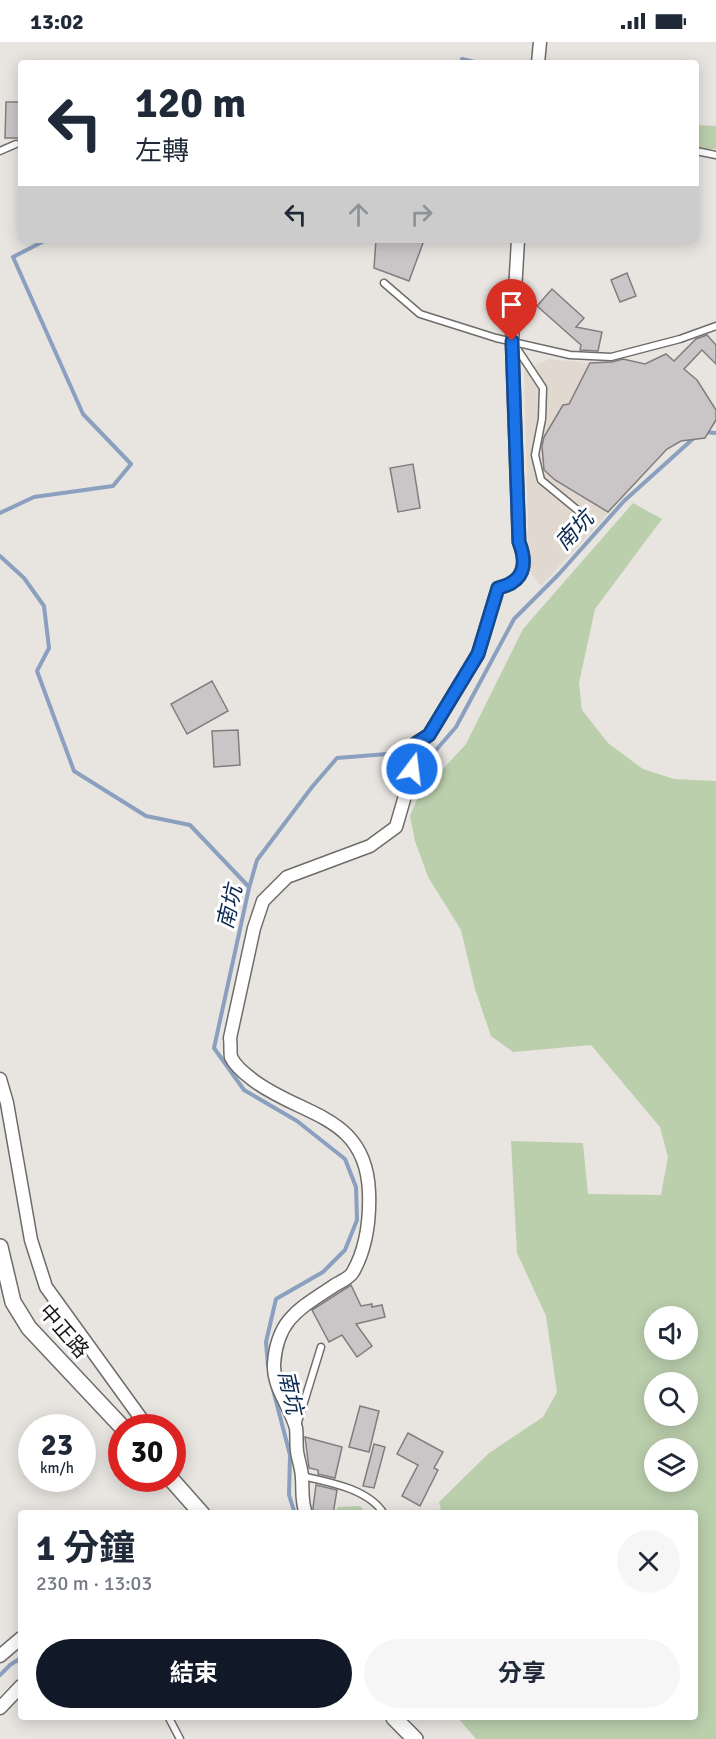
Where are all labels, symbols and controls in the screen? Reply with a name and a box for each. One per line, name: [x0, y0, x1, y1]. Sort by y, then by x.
text: 13:02: [30, 8, 84, 35]
text: 120 m: [135, 78, 246, 129]
icon: left: [36, 84, 114, 162]
text: 左轉: [135, 135, 189, 168]
icon: left: [279, 198, 312, 231]
icon: ahead: [342, 198, 375, 231]
icon: right: [405, 198, 438, 231]
pin: [486, 279, 537, 341]
icon: arrive: [495, 288, 528, 321]
water label: 南坑: [549, 503, 601, 556]
position arrow: [380, 737, 444, 801]
water label: 南坑: [211, 880, 248, 932]
street label: 中正路: [34, 1299, 94, 1363]
map controls: [644, 1306, 698, 1492]
button: sound: [644, 1306, 698, 1360]
water label: 南坑: [273, 1368, 309, 1419]
button: search: [644, 1372, 698, 1426]
speed limit sign: 30: [108, 1414, 186, 1492]
text: 23: [41, 1427, 73, 1464]
button: layers: [644, 1438, 698, 1492]
text: km/h: [40, 1459, 74, 1477]
text: 1 分鐘: [36, 1526, 135, 1571]
button: close: [617, 1530, 680, 1593]
text: 230 m · 13:03: [36, 1571, 152, 1596]
button: 結束: [36, 1639, 352, 1708]
button: 分享: [364, 1639, 680, 1708]

